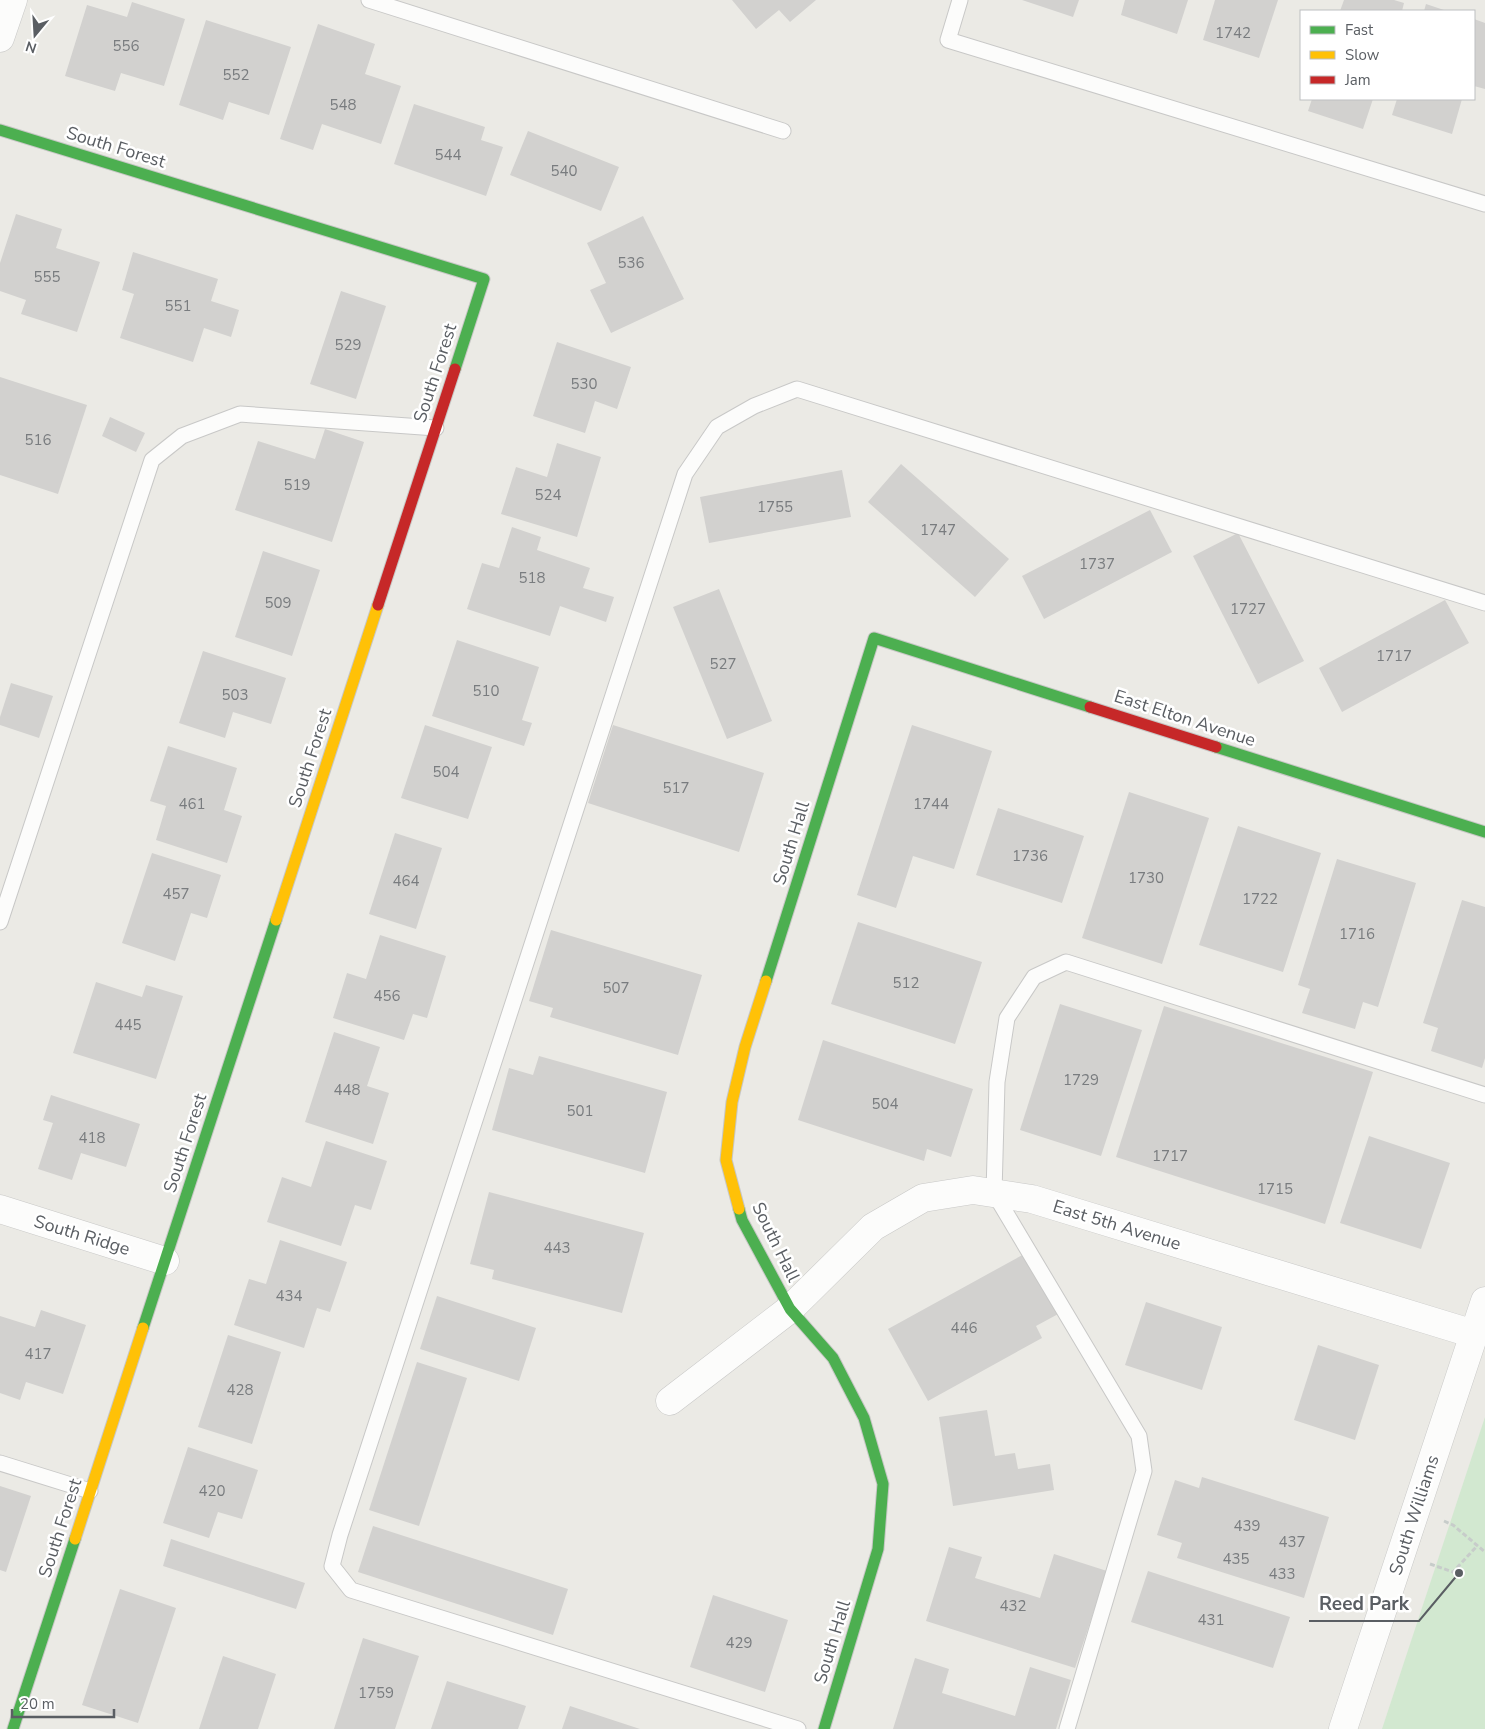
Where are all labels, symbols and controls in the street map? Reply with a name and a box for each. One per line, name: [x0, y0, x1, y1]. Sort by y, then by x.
north arrow: [10, 10, 60, 60]
legend: [1300, 10, 1475, 100]
text: Fast: [1345, 20, 1374, 40]
house number: 1742: [1215, 23, 1251, 43]
text: N: [23, 36, 39, 58]
house number: 556: [112, 36, 140, 56]
text: Slow: [1345, 45, 1380, 65]
house number: 552: [222, 65, 250, 85]
text: Jam: [1344, 70, 1371, 90]
house number: 548: [329, 95, 357, 115]
street label: South Forest: [63, 121, 169, 174]
house number: 544: [434, 145, 462, 165]
house number: 540: [550, 161, 578, 181]
house number: 536: [617, 253, 645, 273]
house number: 555: [33, 267, 61, 287]
house number: 551: [164, 296, 192, 316]
street label: South Forest: [408, 320, 462, 426]
house number: 529: [334, 335, 362, 355]
house number: 530: [570, 374, 598, 394]
house number: 516: [24, 430, 52, 450]
house number: 519: [283, 475, 311, 495]
house number: 524: [534, 485, 562, 505]
house number: 1755: [757, 497, 793, 517]
house number: 1747: [920, 520, 956, 540]
house number: 1737: [1079, 554, 1115, 574]
house number: 518: [518, 568, 546, 588]
house number: 509: [264, 593, 292, 613]
house number: 1727: [1230, 599, 1266, 619]
house number: 1717: [1376, 646, 1412, 666]
house number: 527: [709, 654, 737, 674]
house number: 510: [472, 681, 500, 701]
street label: East Elton Avenue: [1111, 684, 1259, 752]
house number: 503: [221, 685, 249, 705]
street label: South Forest: [283, 705, 337, 811]
house number: 504: [432, 762, 460, 782]
house number: 517: [662, 778, 690, 798]
house number: 461: [178, 794, 206, 814]
house number: 1744: [913, 794, 949, 814]
street label: South Hall: [767, 798, 815, 888]
house number: 1736: [1012, 846, 1048, 866]
house number: 1730: [1128, 868, 1164, 888]
house number: 464: [392, 871, 420, 891]
house number: 457: [162, 884, 190, 904]
house number: 1722: [1242, 889, 1278, 909]
house number: 1716: [1339, 924, 1375, 944]
house number: 512: [892, 973, 920, 993]
house number: 507: [602, 978, 630, 998]
house number: 456: [373, 986, 401, 1006]
house number: 445: [114, 1015, 142, 1035]
house number: 1729: [1063, 1070, 1099, 1090]
house number: 448: [333, 1080, 361, 1100]
street label: South Forest: [158, 1090, 212, 1196]
house number: 504: [871, 1094, 899, 1114]
house number: 501: [566, 1101, 594, 1121]
house number: 418: [78, 1128, 106, 1148]
house number: 1717: [1152, 1146, 1188, 1166]
house number: 1715: [1257, 1179, 1293, 1199]
street label: East 5th Avenue: [1050, 1194, 1184, 1256]
street label: South Hall: [746, 1198, 806, 1287]
street label: South Ridge: [31, 1209, 133, 1261]
house number: 443: [543, 1238, 571, 1258]
house number: 434: [275, 1286, 303, 1306]
house number: 446: [950, 1318, 978, 1338]
house number: 417: [24, 1344, 52, 1364]
house number: 428: [226, 1380, 254, 1400]
street label: South Williams: [1383, 1452, 1445, 1578]
street label: South Forest: [33, 1475, 87, 1581]
house number: 420: [198, 1481, 226, 1501]
house number: 439: [1233, 1516, 1261, 1536]
house number: 437: [1278, 1532, 1306, 1552]
house number: 435: [1222, 1549, 1250, 1569]
house number: 433: [1268, 1564, 1296, 1584]
callout: Reed Park: [1309, 1587, 1419, 1621]
text: Reed Park: [1319, 1591, 1410, 1617]
house number: 432: [999, 1596, 1027, 1616]
street label: South Hall: [808, 1597, 856, 1687]
house number: 431: [1197, 1610, 1225, 1630]
house number: 429: [725, 1633, 753, 1653]
house number: 1759: [358, 1683, 394, 1703]
scale bar: [12, 1686, 115, 1718]
text: 20 m: [20, 1694, 55, 1714]

